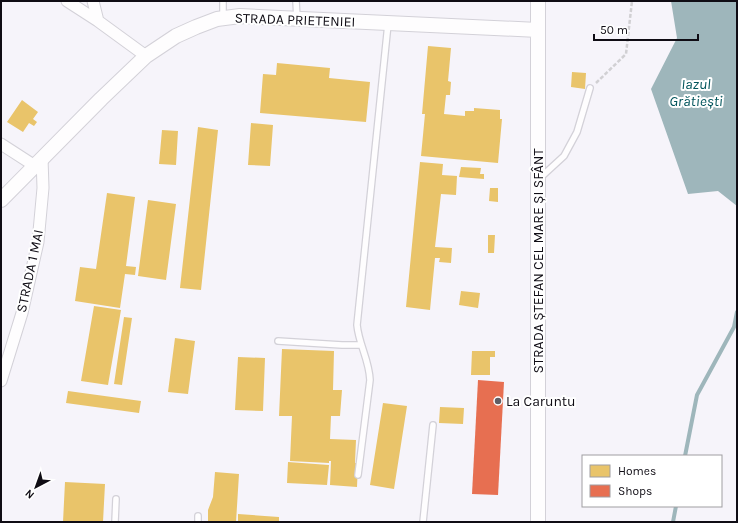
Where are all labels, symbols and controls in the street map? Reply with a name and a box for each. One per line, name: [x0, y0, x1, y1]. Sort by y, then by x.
street label: STRADA PRIETENIEI: [234, 9, 356, 31]
scale bar: [594, 16, 698, 42]
text: 50 m: [600, 23, 628, 37]
water label: Iazul Grătiești: [669, 75, 723, 110]
street label: STRADA ȘTEFAN CEL MARE ȘI SFÂNT: [530, 149, 547, 373]
street label: STRADA 1 MAI: [13, 228, 47, 314]
place label: La Caruntu: [506, 393, 576, 410]
marker: La Caruntu: [493, 396, 503, 406]
legend: [582, 455, 722, 507]
text: Homes: [618, 464, 656, 478]
north arrow: [16, 467, 56, 507]
text: Shops: [618, 484, 652, 498]
text: N: [23, 487, 37, 502]

